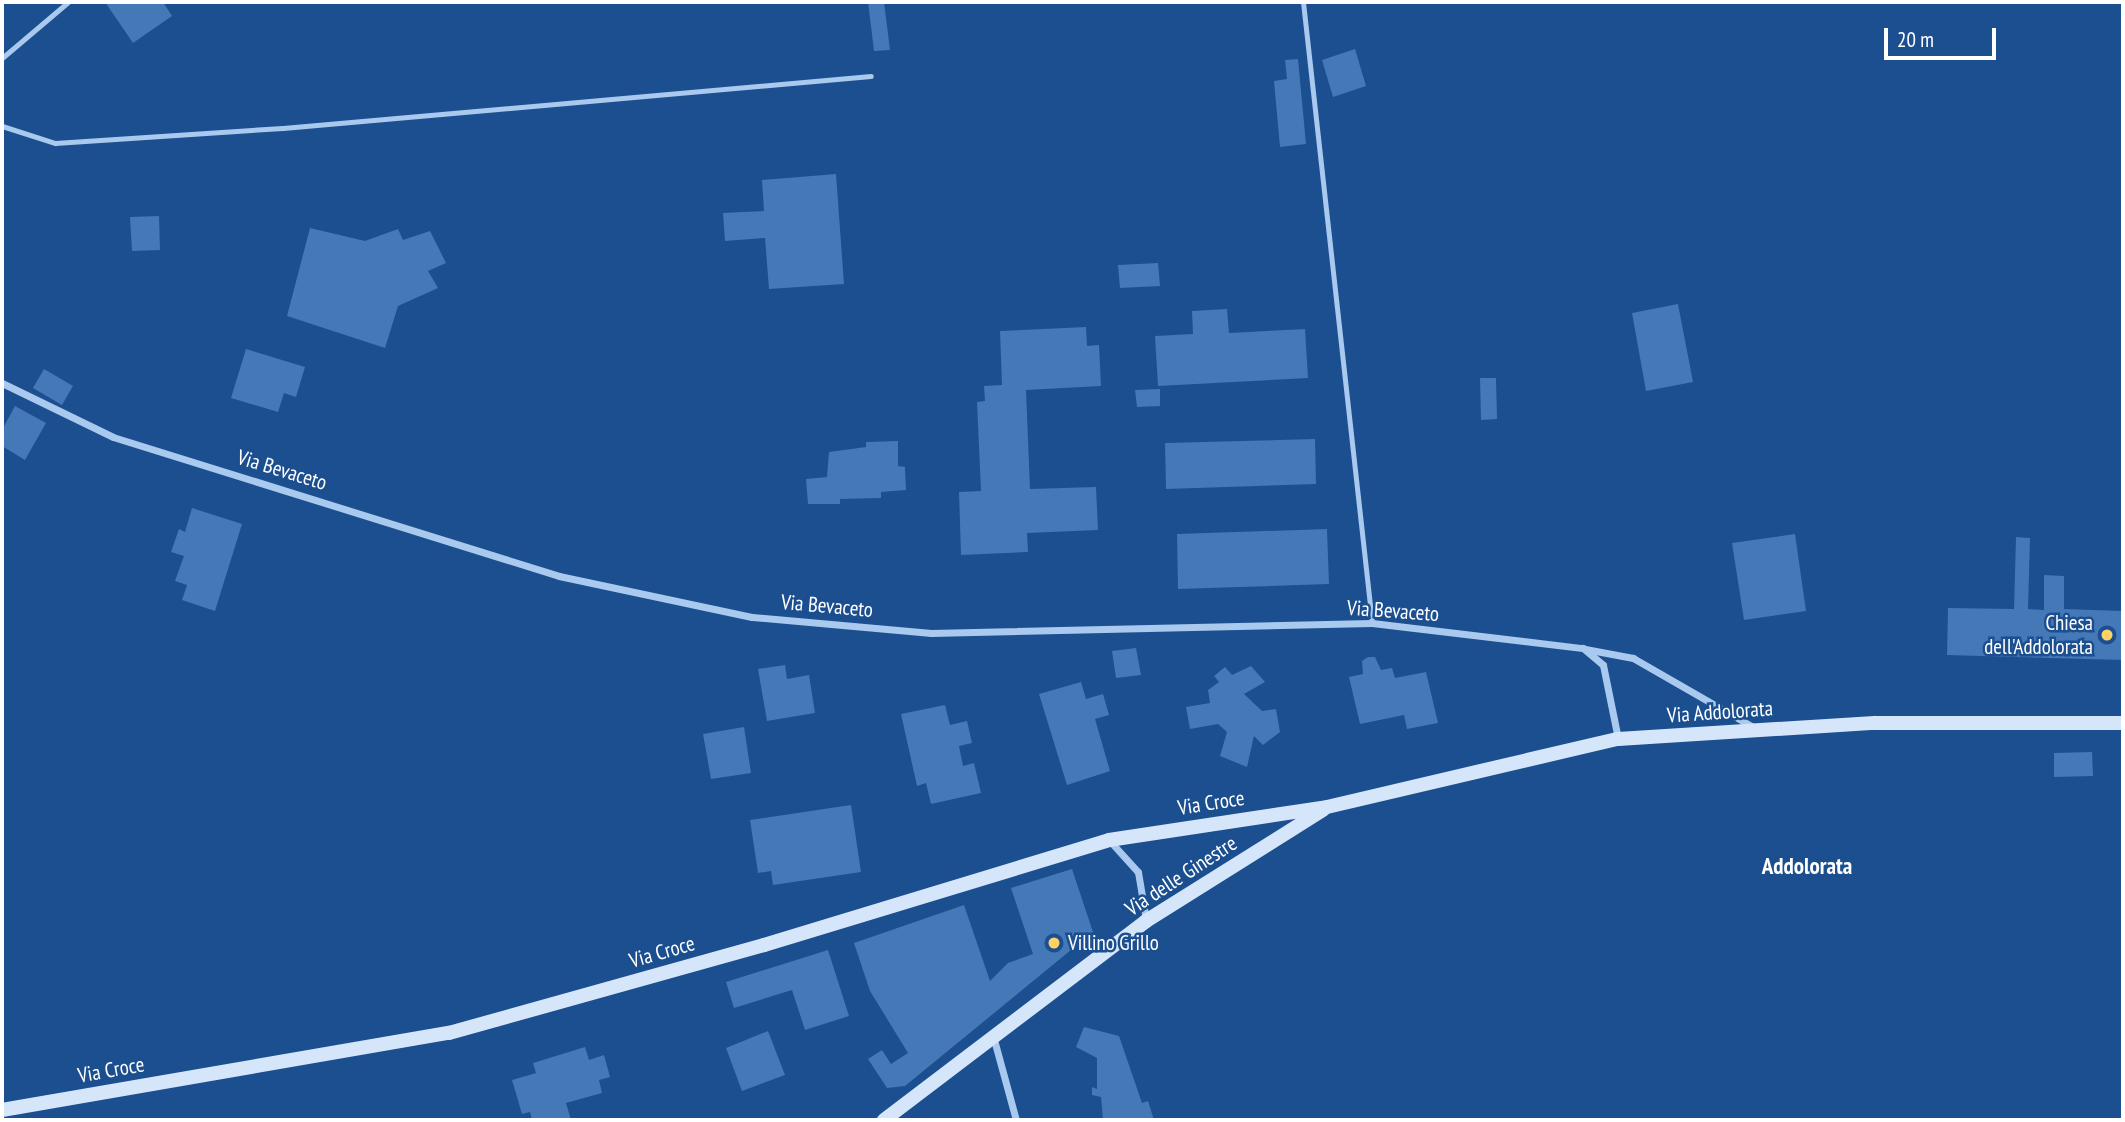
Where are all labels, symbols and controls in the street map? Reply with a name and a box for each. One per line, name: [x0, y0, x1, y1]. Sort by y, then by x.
scale bar: [1887, 14, 1999, 58]
text: 20 m: [1897, 26, 1934, 53]
street label: Via Bevaceto: [234, 444, 330, 496]
street label: Via Bevaceto: [780, 589, 874, 623]
street label: Via Bevaceto: [1346, 595, 1440, 627]
place label: Chiesa dell'Addolorata: [1984, 610, 2093, 660]
marker: Chiesa dell'Addolorata: [2099, 627, 2115, 643]
street label: Via Addolorata: [1666, 696, 1774, 728]
street label: Via Croce: [1176, 785, 1246, 821]
street label: Via delle Ginestre: [1121, 831, 1241, 921]
district label: Addolorata: [1762, 852, 1852, 880]
place label: Villino Grillo: [1068, 930, 1159, 956]
street label: Via Croce: [626, 931, 698, 973]
marker: Villino Grillo: [1046, 935, 1062, 951]
street label: Via Croce: [76, 1052, 146, 1088]

